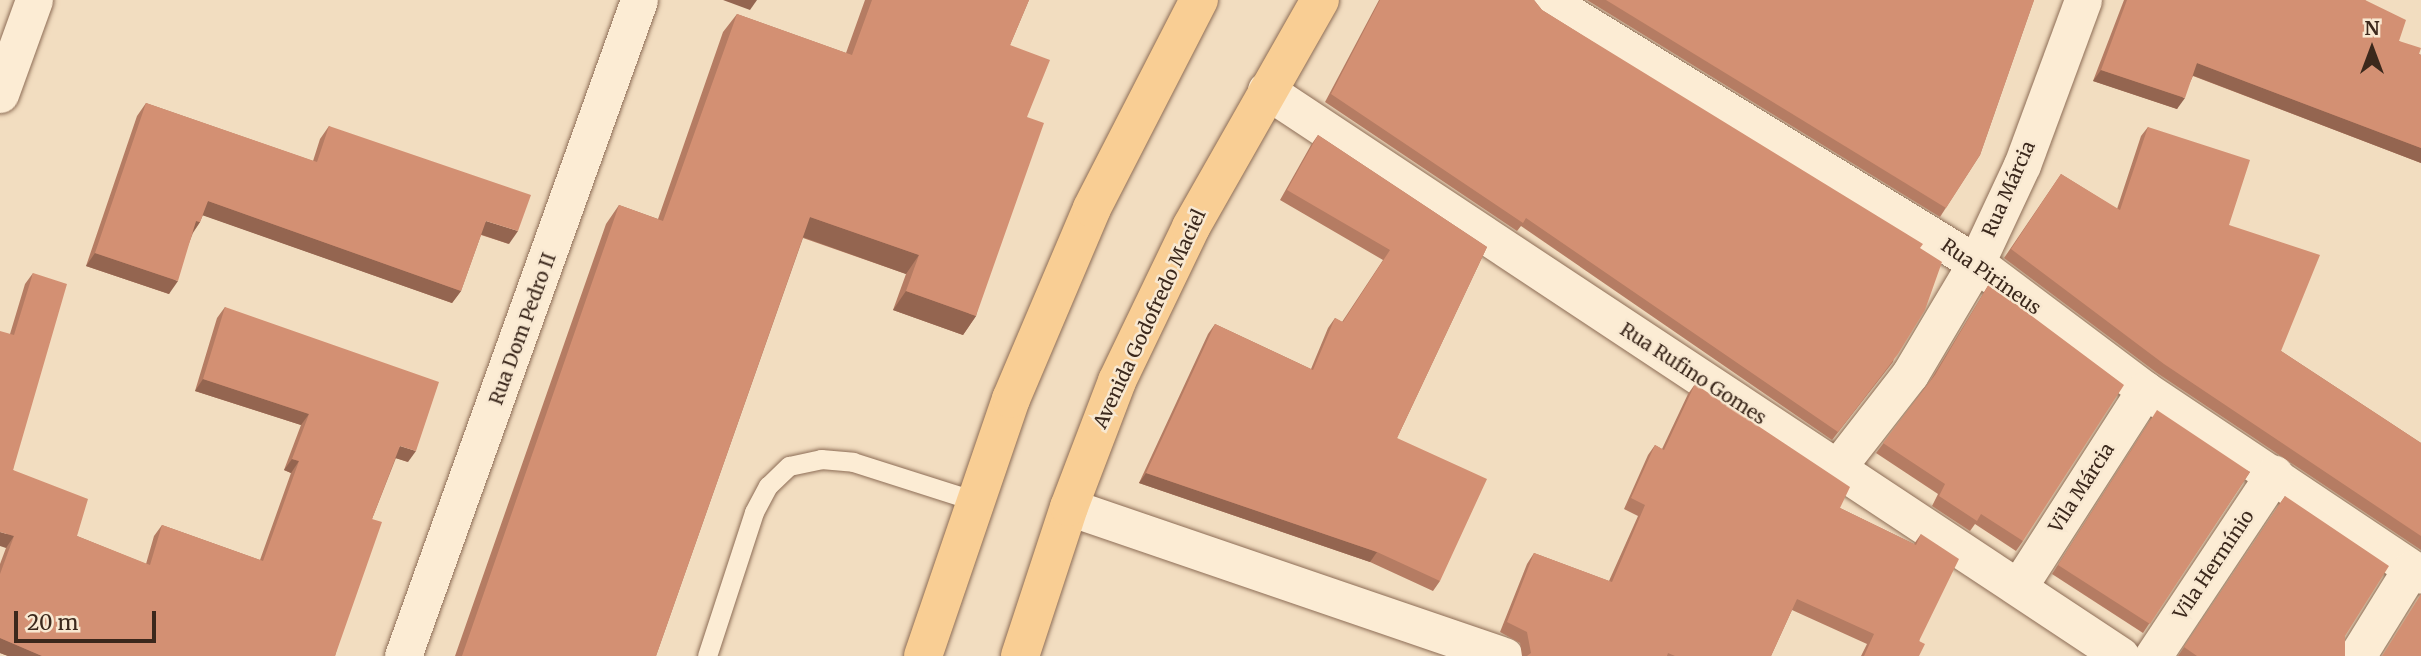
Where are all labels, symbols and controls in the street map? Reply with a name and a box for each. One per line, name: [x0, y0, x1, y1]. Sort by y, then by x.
north arrow: [2337, 14, 2407, 84]
text: N: [2364, 16, 2380, 40]
street label: Rua Márcia: [1978, 138, 2040, 240]
street label: Avenida Godofredo Maciel: [1089, 206, 1211, 432]
street label: Rua Pirineus: [1937, 234, 2045, 320]
street label: Rua Dom Pedro II: [485, 250, 561, 408]
street label: Rua Rufino Gomes: [1616, 318, 1770, 430]
street label: Vila Márcia: [2045, 439, 2119, 537]
street label: Vila Hermínio: [2169, 506, 2259, 624]
scale bar: [18, 596, 159, 640]
text: 20 m: [27, 609, 78, 636]

